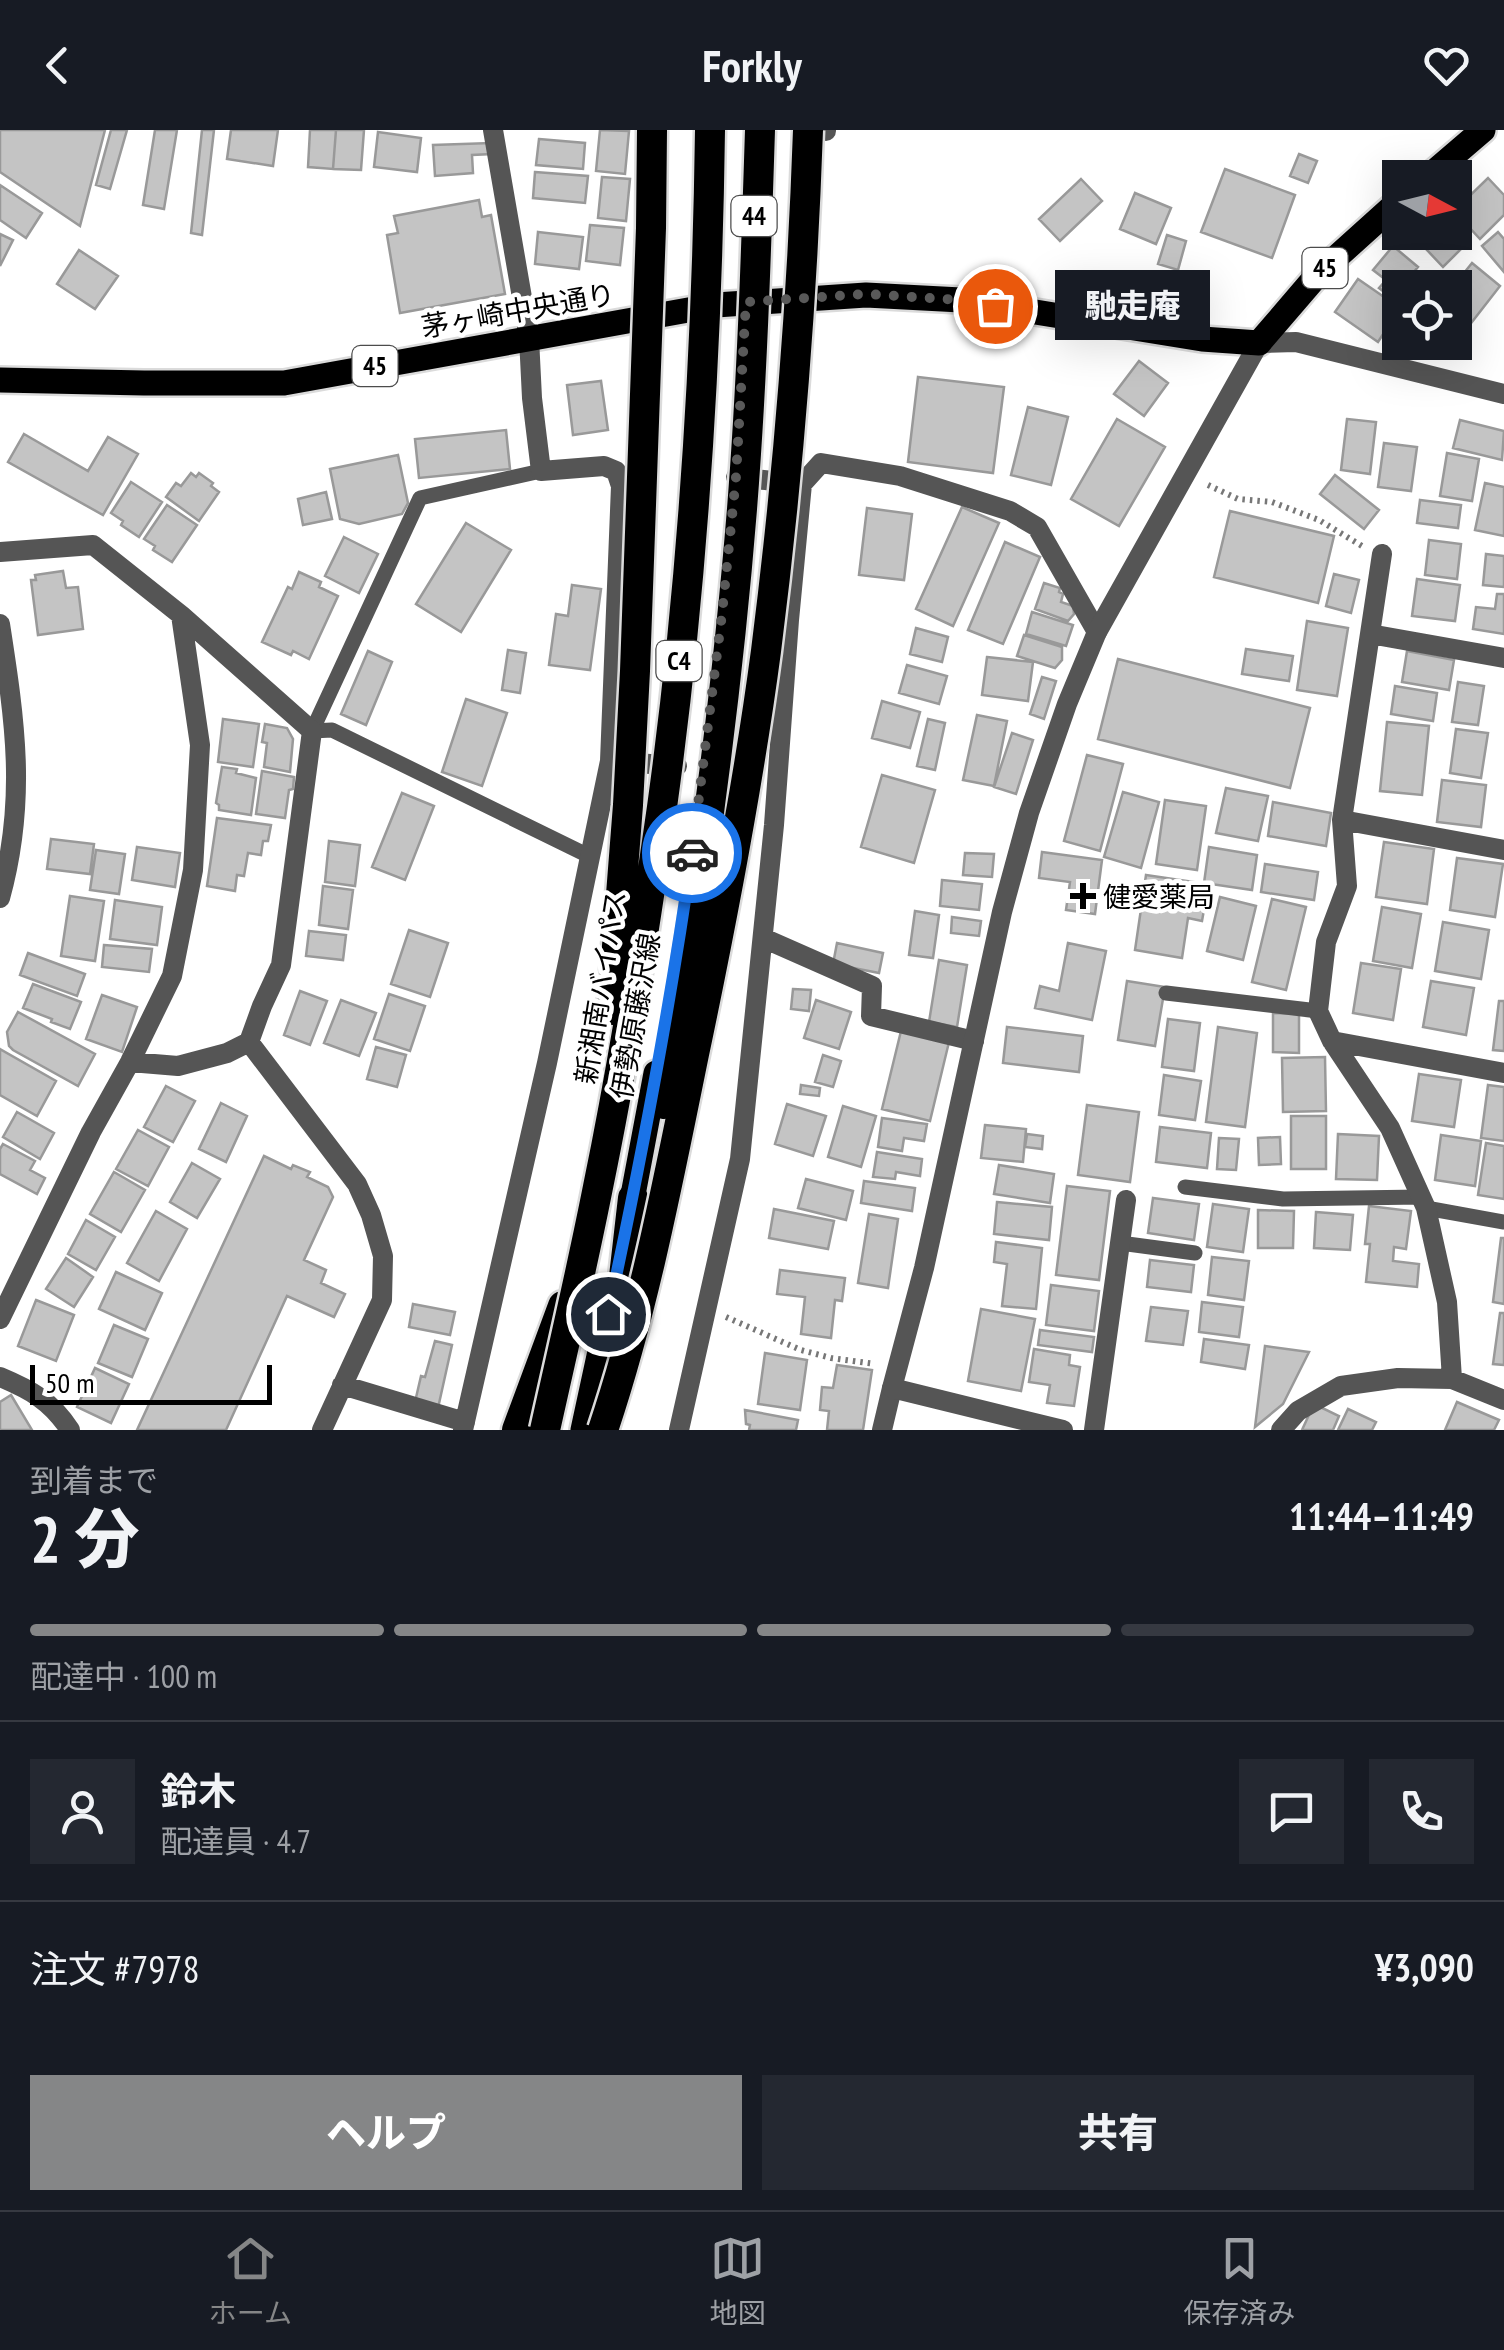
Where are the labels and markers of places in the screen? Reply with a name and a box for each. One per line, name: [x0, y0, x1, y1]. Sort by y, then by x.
pin: [953, 264, 1038, 349]
callout: 馳走庵: [1055, 271, 1210, 341]
place label: 健愛薬局: [1103, 878, 1215, 915]
marker: 健愛薬局: [1072, 885, 1094, 907]
pin: [566, 1272, 651, 1357]

